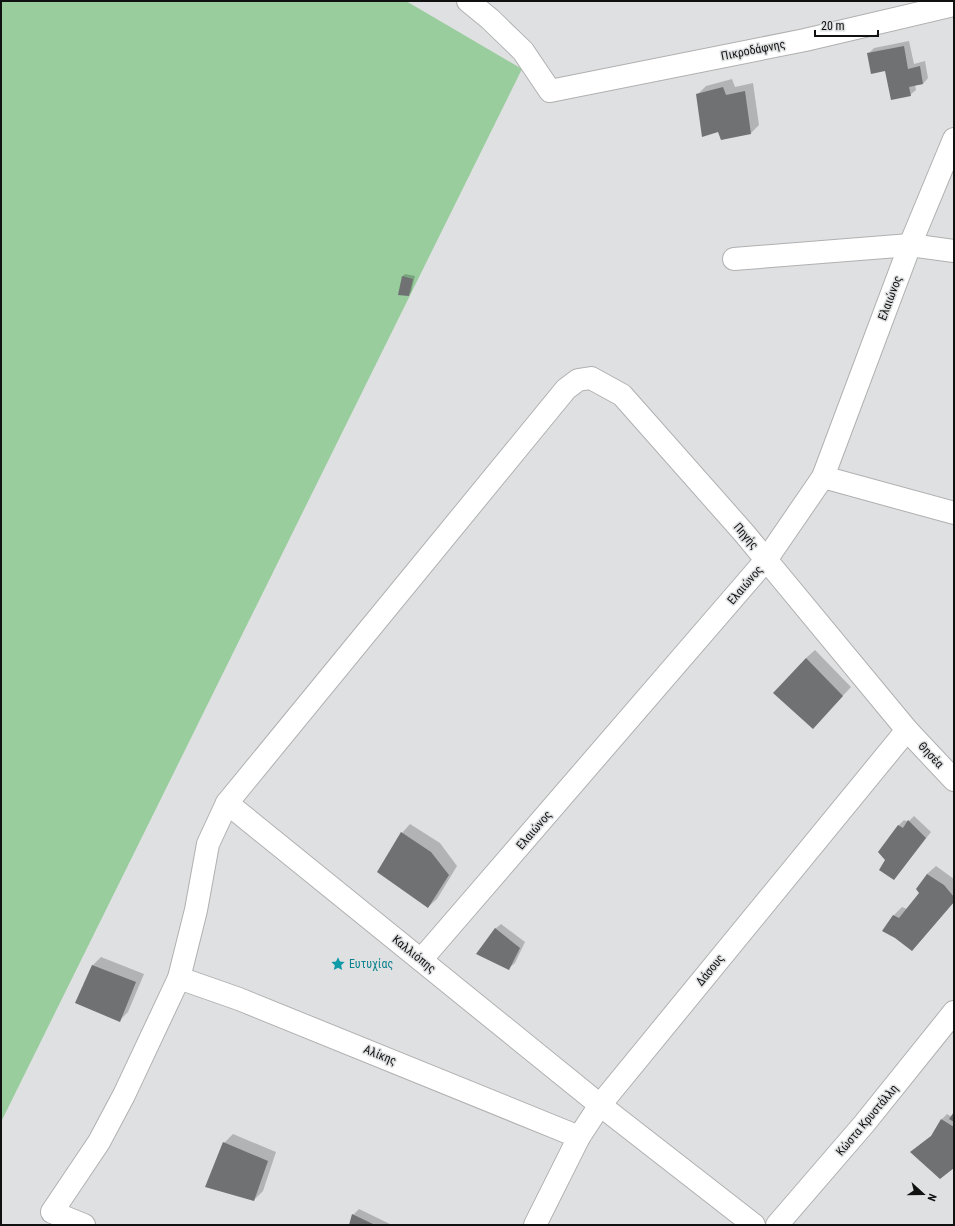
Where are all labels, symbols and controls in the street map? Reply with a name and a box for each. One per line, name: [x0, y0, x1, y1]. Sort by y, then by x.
scale bar: [815, 12, 878, 38]
text: 20 m: [821, 19, 845, 33]
street label: Πικροδάφνης: [720, 37, 787, 63]
street label: Ελαιώνος: [875, 273, 905, 322]
street label: Πηγής: [731, 520, 761, 552]
street label: Ελαιώνος: [724, 563, 766, 607]
street label: Θησέα: [915, 739, 947, 771]
street label: Ελαιώνος: [513, 808, 555, 852]
street label: Καλλιόπης: [390, 932, 439, 976]
street label: Δάσους: [693, 951, 727, 989]
place icon: Ευτυχίας: [330, 956, 346, 972]
place label: Ευτυχίας: [349, 957, 393, 971]
street label: Αλίκης: [362, 1042, 399, 1068]
street label: Κώστα Κρυστάλλη: [833, 1082, 901, 1158]
north arrow: [903, 1174, 943, 1214]
text: N: [925, 1192, 939, 1203]

